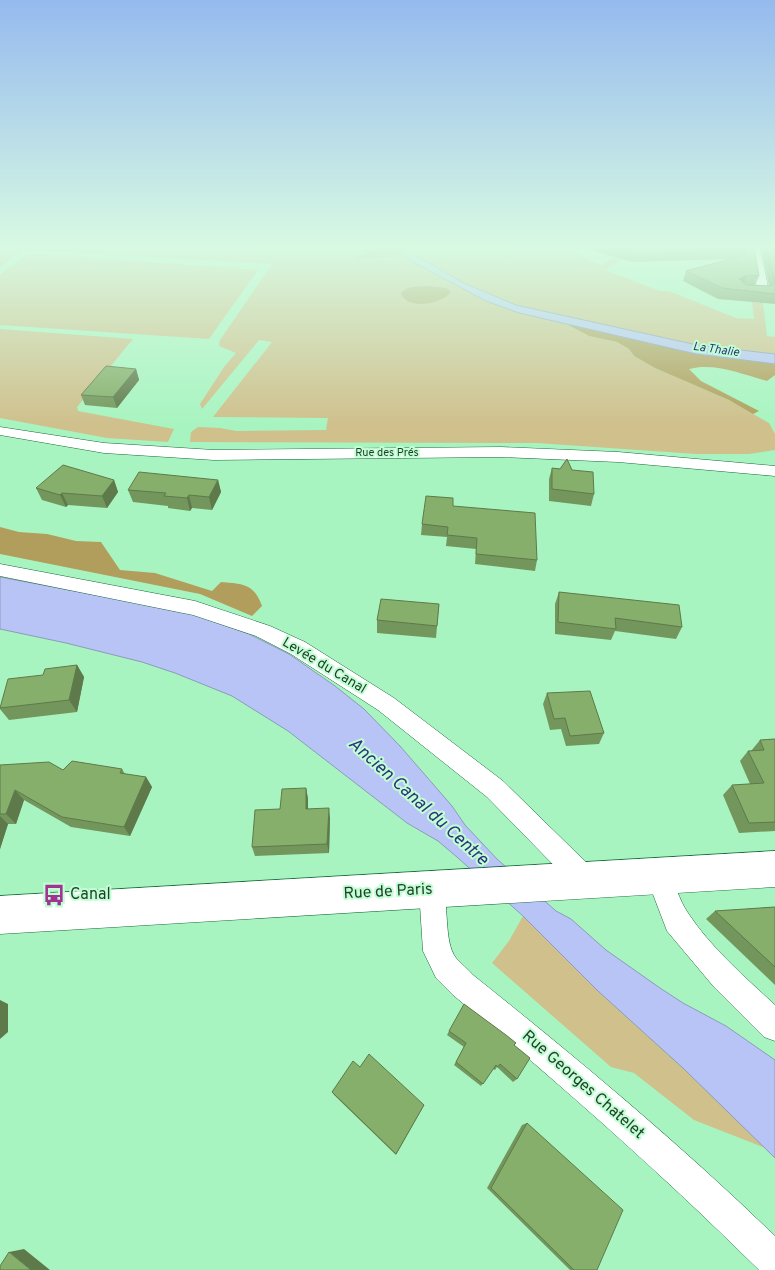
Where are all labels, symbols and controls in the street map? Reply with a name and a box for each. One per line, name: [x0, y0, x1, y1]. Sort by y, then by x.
water label: La Thalie: [692, 339, 741, 361]
street label: Rue des Prés: [355, 446, 419, 460]
street label: Levée du Canal: [279, 634, 369, 698]
water label: Ancien Canal du Centre: [343, 733, 493, 872]
street label: Rue de Paris: [343, 880, 433, 904]
bus stop icon: Canal: [41, 882, 67, 908]
place label: Canal: [70, 885, 111, 905]
street label: Rue Georges Chatelet: [518, 1026, 648, 1144]

